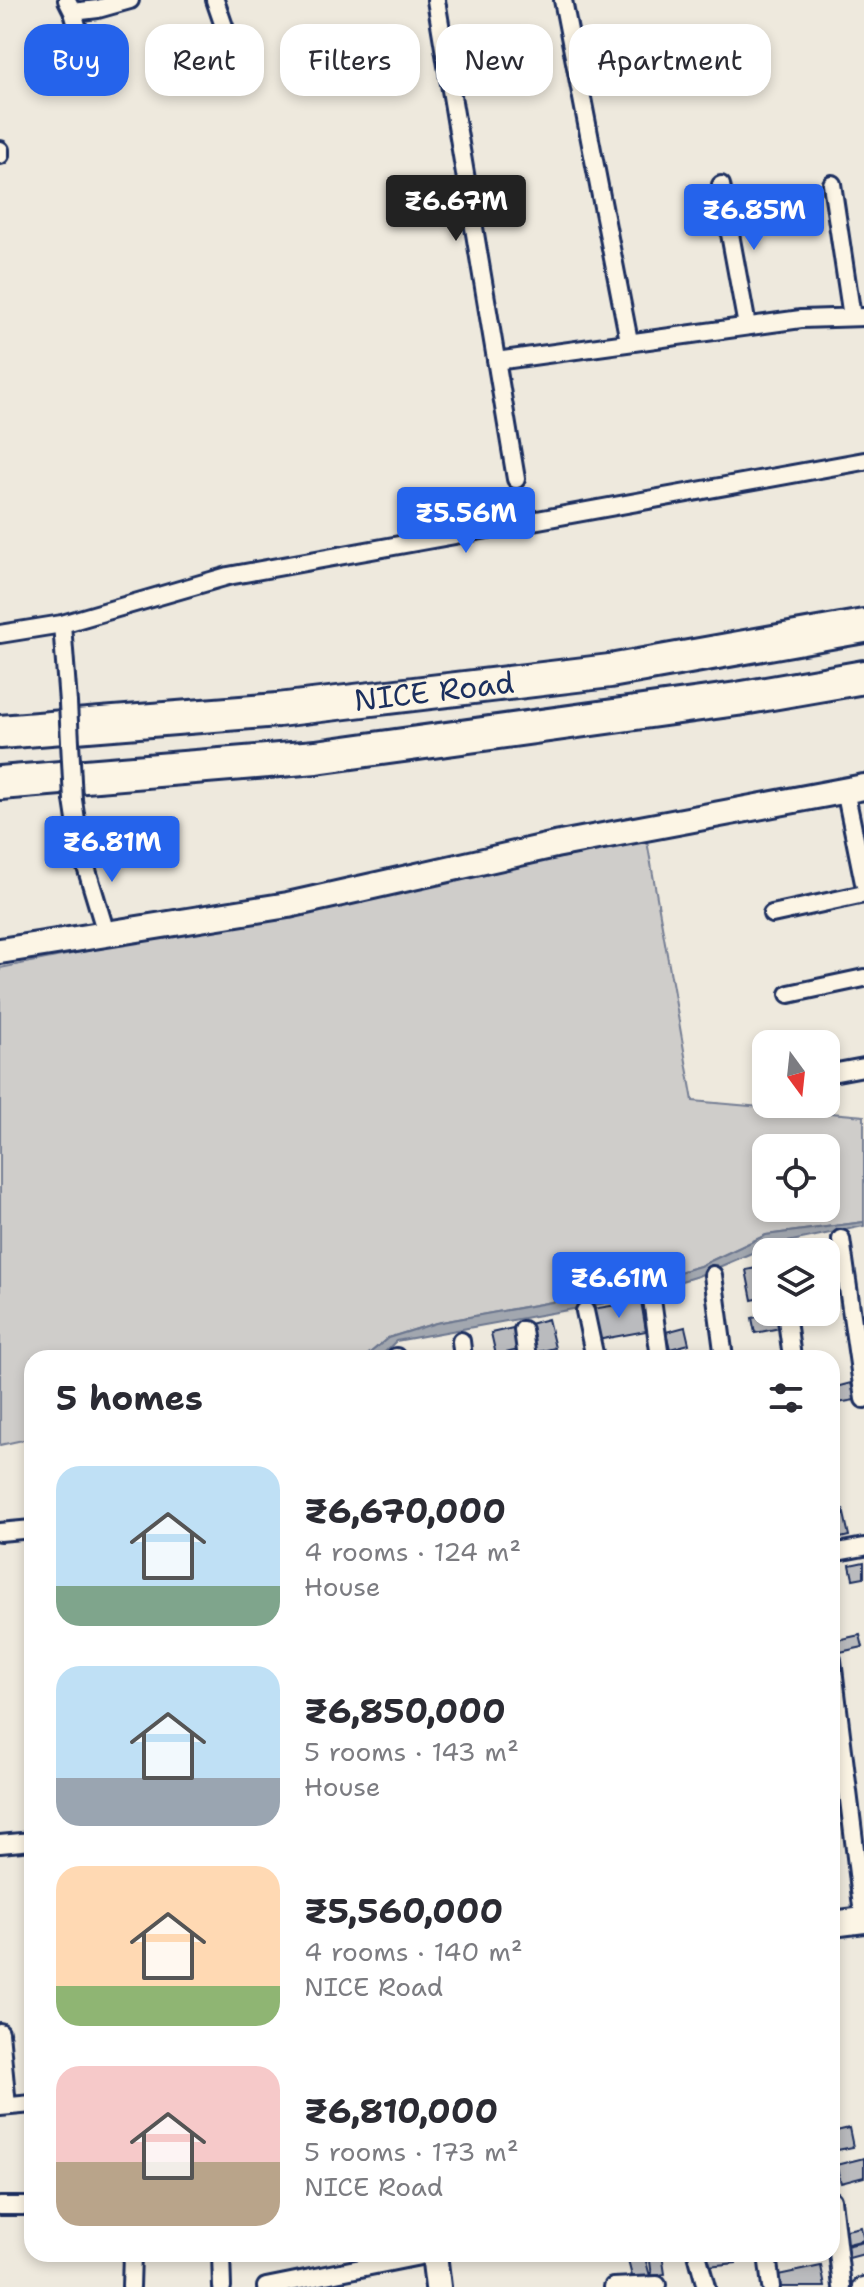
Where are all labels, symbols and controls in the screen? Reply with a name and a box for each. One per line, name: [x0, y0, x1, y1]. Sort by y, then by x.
chip: Buy: [24, 24, 129, 96]
chip: Rent: [145, 24, 264, 96]
chip: Filters: [280, 24, 420, 96]
chip: New: [436, 24, 553, 96]
chip: Apartment: [569, 24, 771, 96]
pin: ₹6.67M: [391, 175, 521, 243]
text: ₹6.67M: [404, 183, 508, 218]
pin: ₹6.85M: [689, 184, 819, 252]
text: ₹6.85M: [702, 192, 806, 227]
pin: ₹5.56M: [401, 487, 531, 555]
text: ₹5.56M: [415, 495, 517, 530]
street label: NICE Road: [352, 661, 516, 721]
pin: ₹6.81M: [47, 816, 177, 884]
text: ₹6.81M: [63, 824, 162, 859]
north arrow: [752, 1030, 840, 1118]
map controls: [752, 1030, 840, 1326]
button: locate: [752, 1134, 840, 1222]
button: layers: [752, 1238, 840, 1326]
pin: ₹6.61M: [554, 1252, 684, 1320]
text: ₹6.61M: [570, 1260, 668, 1295]
text: 5 homes: [56, 1375, 203, 1421]
icon: filters: [764, 1376, 808, 1420]
text: ₹6,670,000: [304, 1488, 506, 1534]
icon: home: [120, 1498, 216, 1594]
text: 4 rooms · 124 m²: [304, 1534, 521, 1569]
text: House: [304, 1569, 380, 1604]
text: ₹6,850,000: [304, 1688, 506, 1734]
icon: home: [120, 1698, 216, 1794]
text: 5 rooms · 143 m²: [304, 1734, 519, 1769]
text: House: [304, 1769, 380, 1804]
text: ₹5,560,000: [304, 1888, 503, 1934]
icon: home: [120, 1898, 216, 1994]
text: 4 rooms · 140 m²: [304, 1934, 523, 1969]
text: NICE Road: [304, 1969, 443, 2004]
text: ₹6,810,000: [304, 2088, 498, 2134]
icon: home: [120, 2098, 216, 2194]
text: 5 rooms · 173 m²: [304, 2134, 519, 2169]
text: NICE Road: [304, 2169, 443, 2204]

